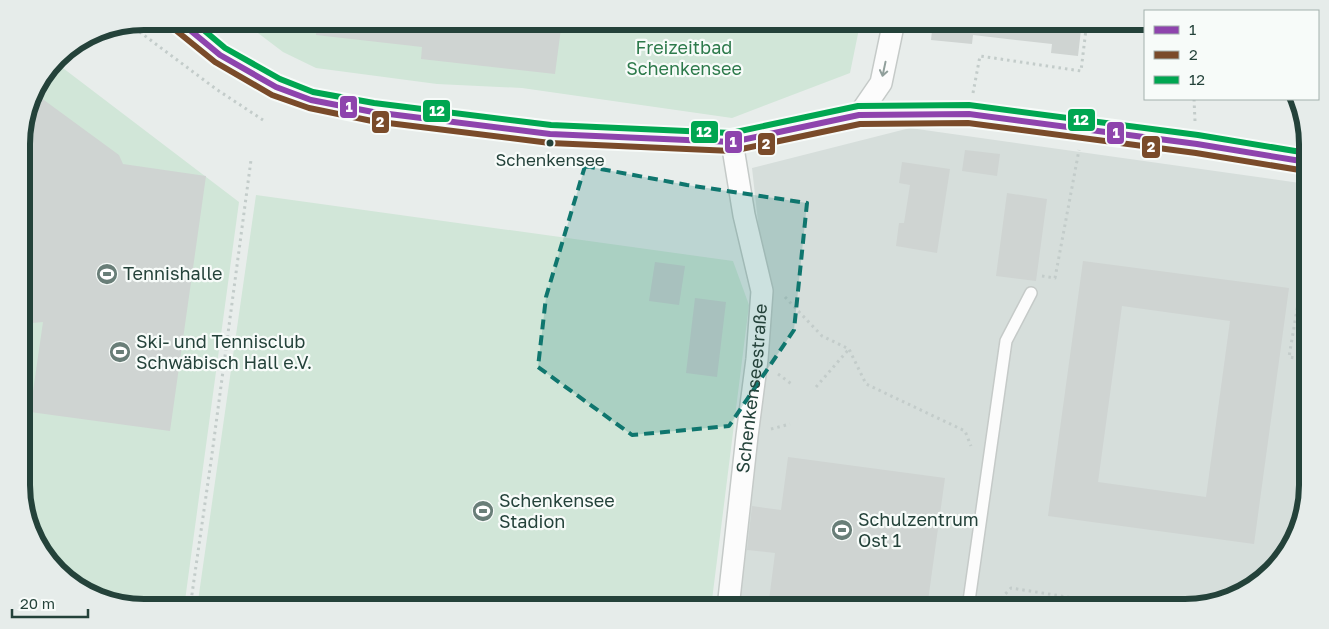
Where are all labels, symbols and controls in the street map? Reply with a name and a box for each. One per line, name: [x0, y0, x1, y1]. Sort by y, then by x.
legend: [1144, 10, 1319, 100]
text: 1: [1189, 20, 1196, 38]
park label: Freizeitbad Schenkensee: [626, 36, 742, 79]
text: 2: [1189, 45, 1198, 63]
one-way arrow: [879, 61, 888, 77]
text: 12: [1189, 70, 1205, 88]
line badge: 1: [339, 95, 358, 119]
text: 1: [345, 98, 353, 115]
line badge: 12: [422, 99, 451, 123]
text: 12: [429, 102, 445, 119]
line badge: 12: [1067, 108, 1096, 132]
line badge: 2: [371, 110, 390, 134]
text: 12: [1073, 111, 1089, 128]
text: 2: [376, 113, 385, 130]
line badge: 12: [690, 120, 719, 144]
line badge: 1: [1106, 121, 1125, 145]
text: 12: [696, 123, 712, 140]
text: 1: [1112, 124, 1120, 141]
line badge: 1: [724, 130, 743, 154]
line badge: 2: [757, 132, 776, 156]
text: 1: [729, 133, 737, 150]
text: 2: [762, 135, 771, 152]
line badge: 2: [1141, 135, 1161, 159]
marker: Schenkensee: [545, 138, 555, 148]
text: 2: [1147, 138, 1156, 155]
place label: Schenkensee: [495, 149, 605, 170]
sports icon: Tennishalle: [95, 262, 119, 286]
place label: Tennishalle: [123, 262, 223, 284]
street label: Schenkenseestraße: [731, 303, 771, 474]
place label: Ski- und Tennisclub Schwäbisch Hall e.V.: [136, 330, 312, 373]
sports icon: Ski- und Tennisclub Schwäbisch Hall e.V.: [108, 340, 132, 364]
place label: Schenkensee Stadion: [499, 489, 615, 532]
sports icon: Schenkensee Stadion: [471, 499, 495, 523]
place label: Schulzentrum Ost 1: [858, 508, 979, 551]
sports icon: Schulzentrum Ost 1: [830, 518, 854, 542]
scale bar: [12, 586, 89, 618]
text: 20 m: [20, 594, 55, 612]

